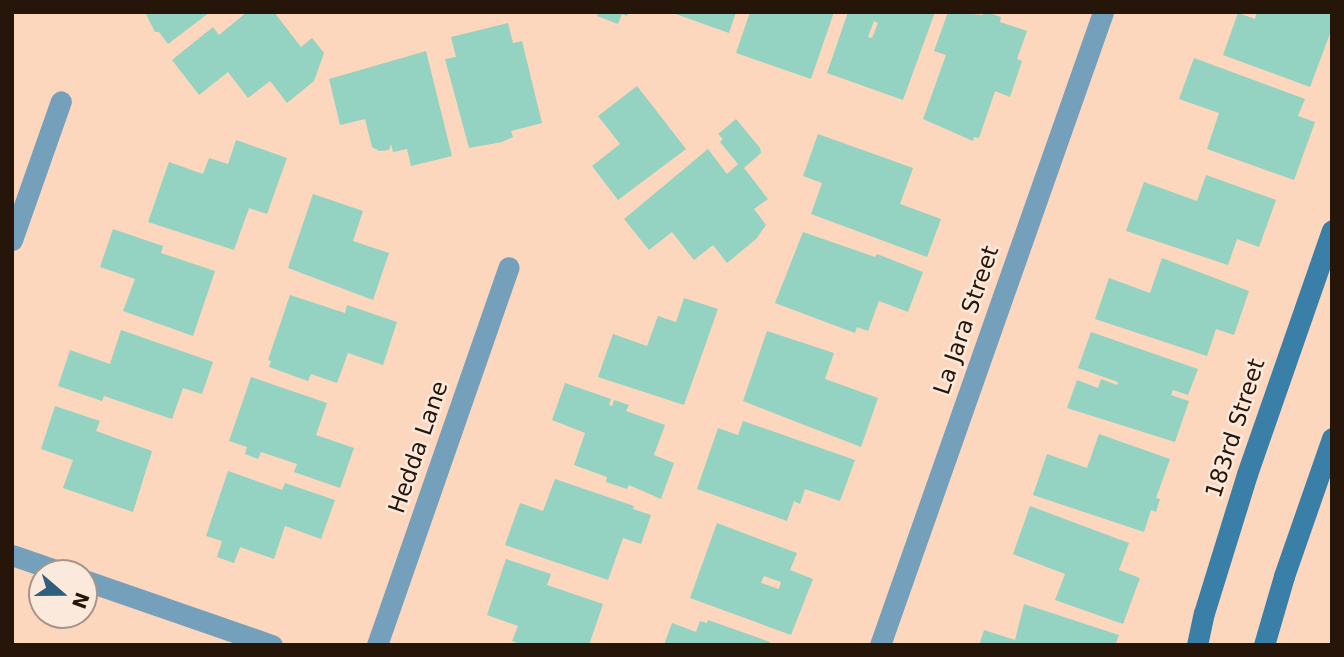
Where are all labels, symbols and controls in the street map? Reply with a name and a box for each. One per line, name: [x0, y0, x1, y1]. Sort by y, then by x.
street label: La Jara Street: [928, 242, 1004, 398]
street label: 183rd Street: [1200, 355, 1270, 501]
street label: Hedda Lane: [383, 377, 453, 517]
north arrow: [28, 559, 98, 629]
text: N: [68, 589, 94, 612]

